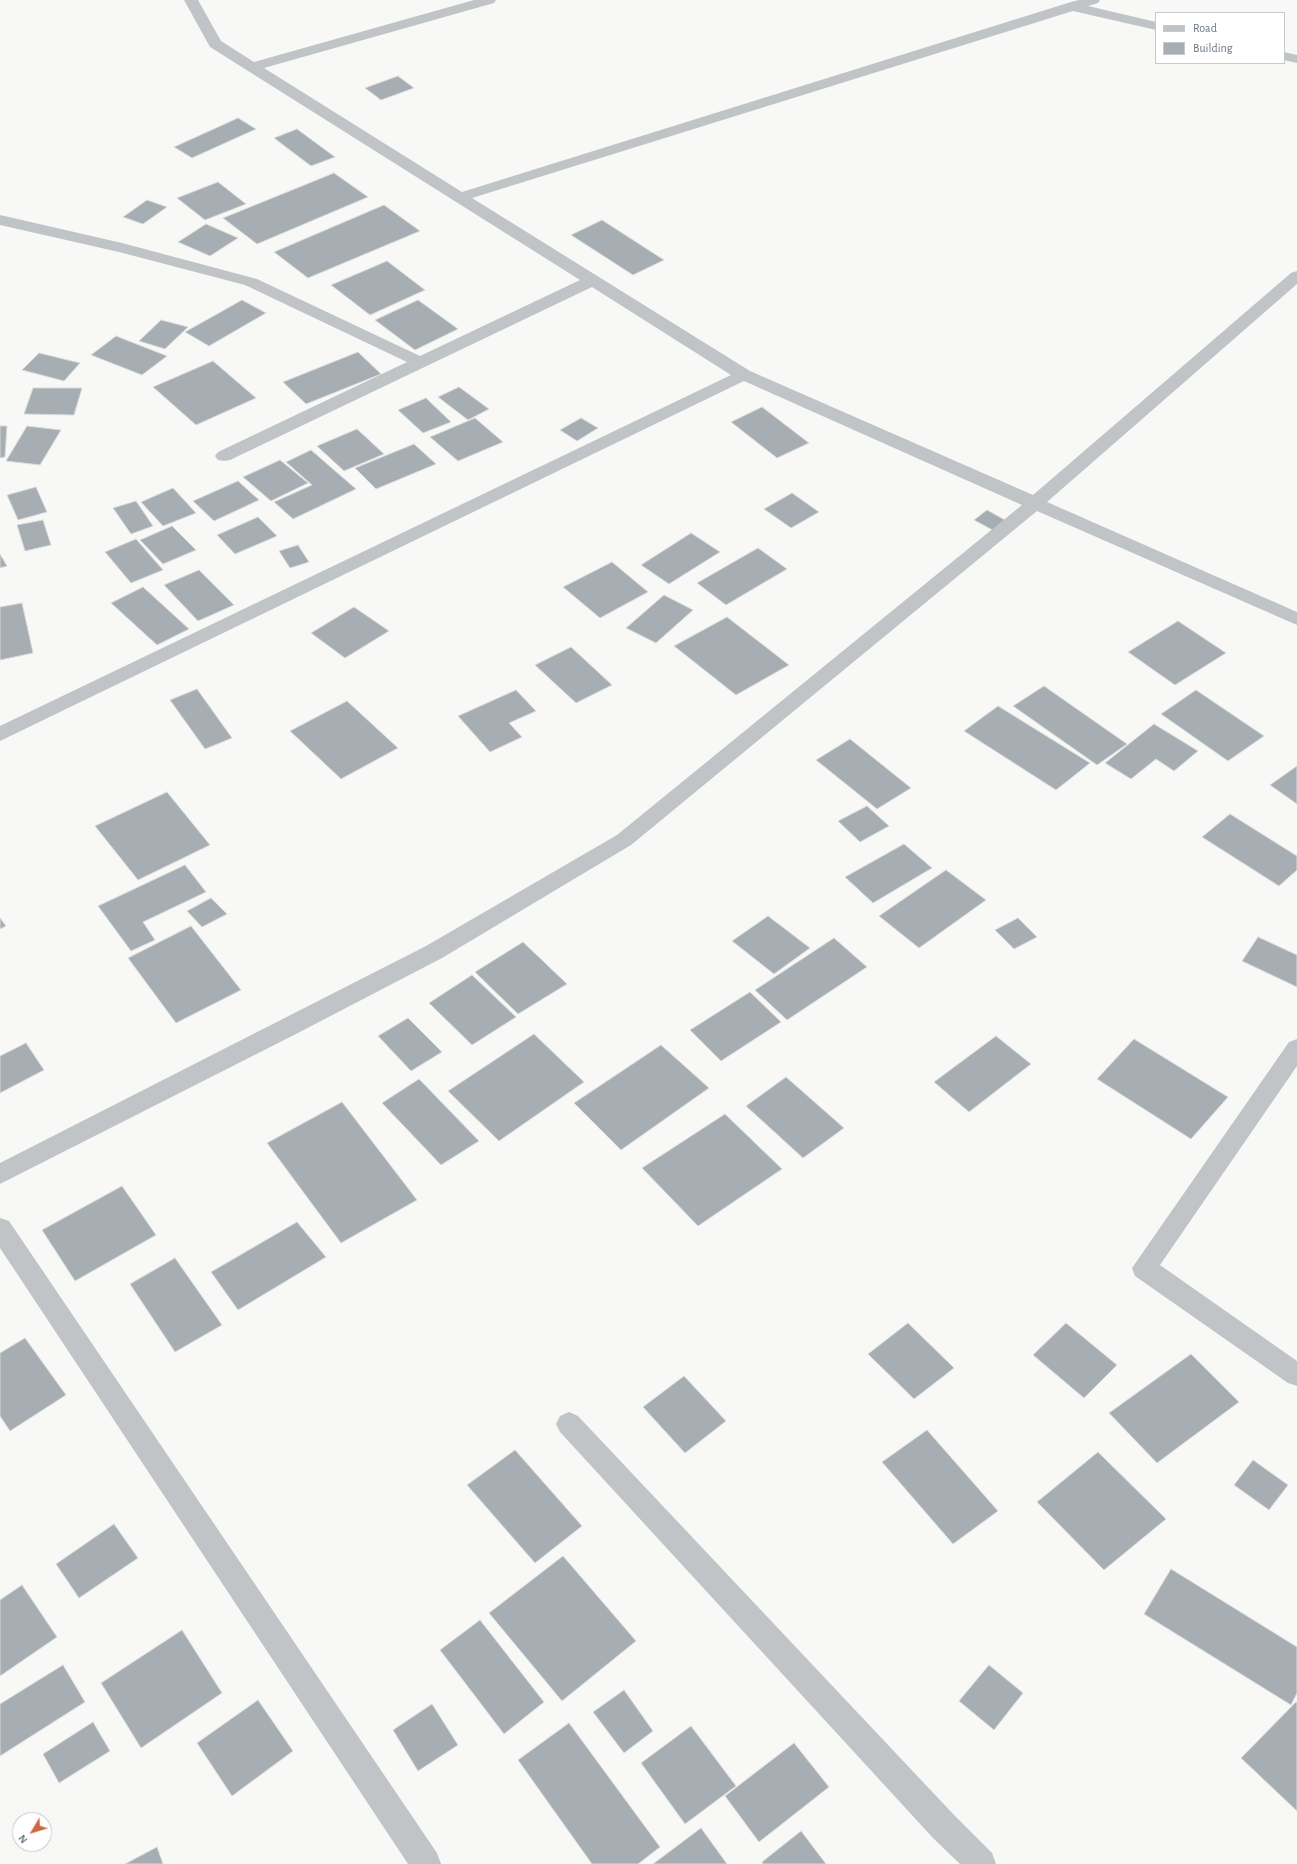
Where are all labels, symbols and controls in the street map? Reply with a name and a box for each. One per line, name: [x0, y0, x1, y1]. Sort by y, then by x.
legend: [1155, 12, 1285, 64]
text: Road: [1193, 22, 1217, 34]
text: Building: [1193, 42, 1233, 54]
north arrow: [12, 1812, 52, 1852]
text: N: [16, 1833, 30, 1845]

